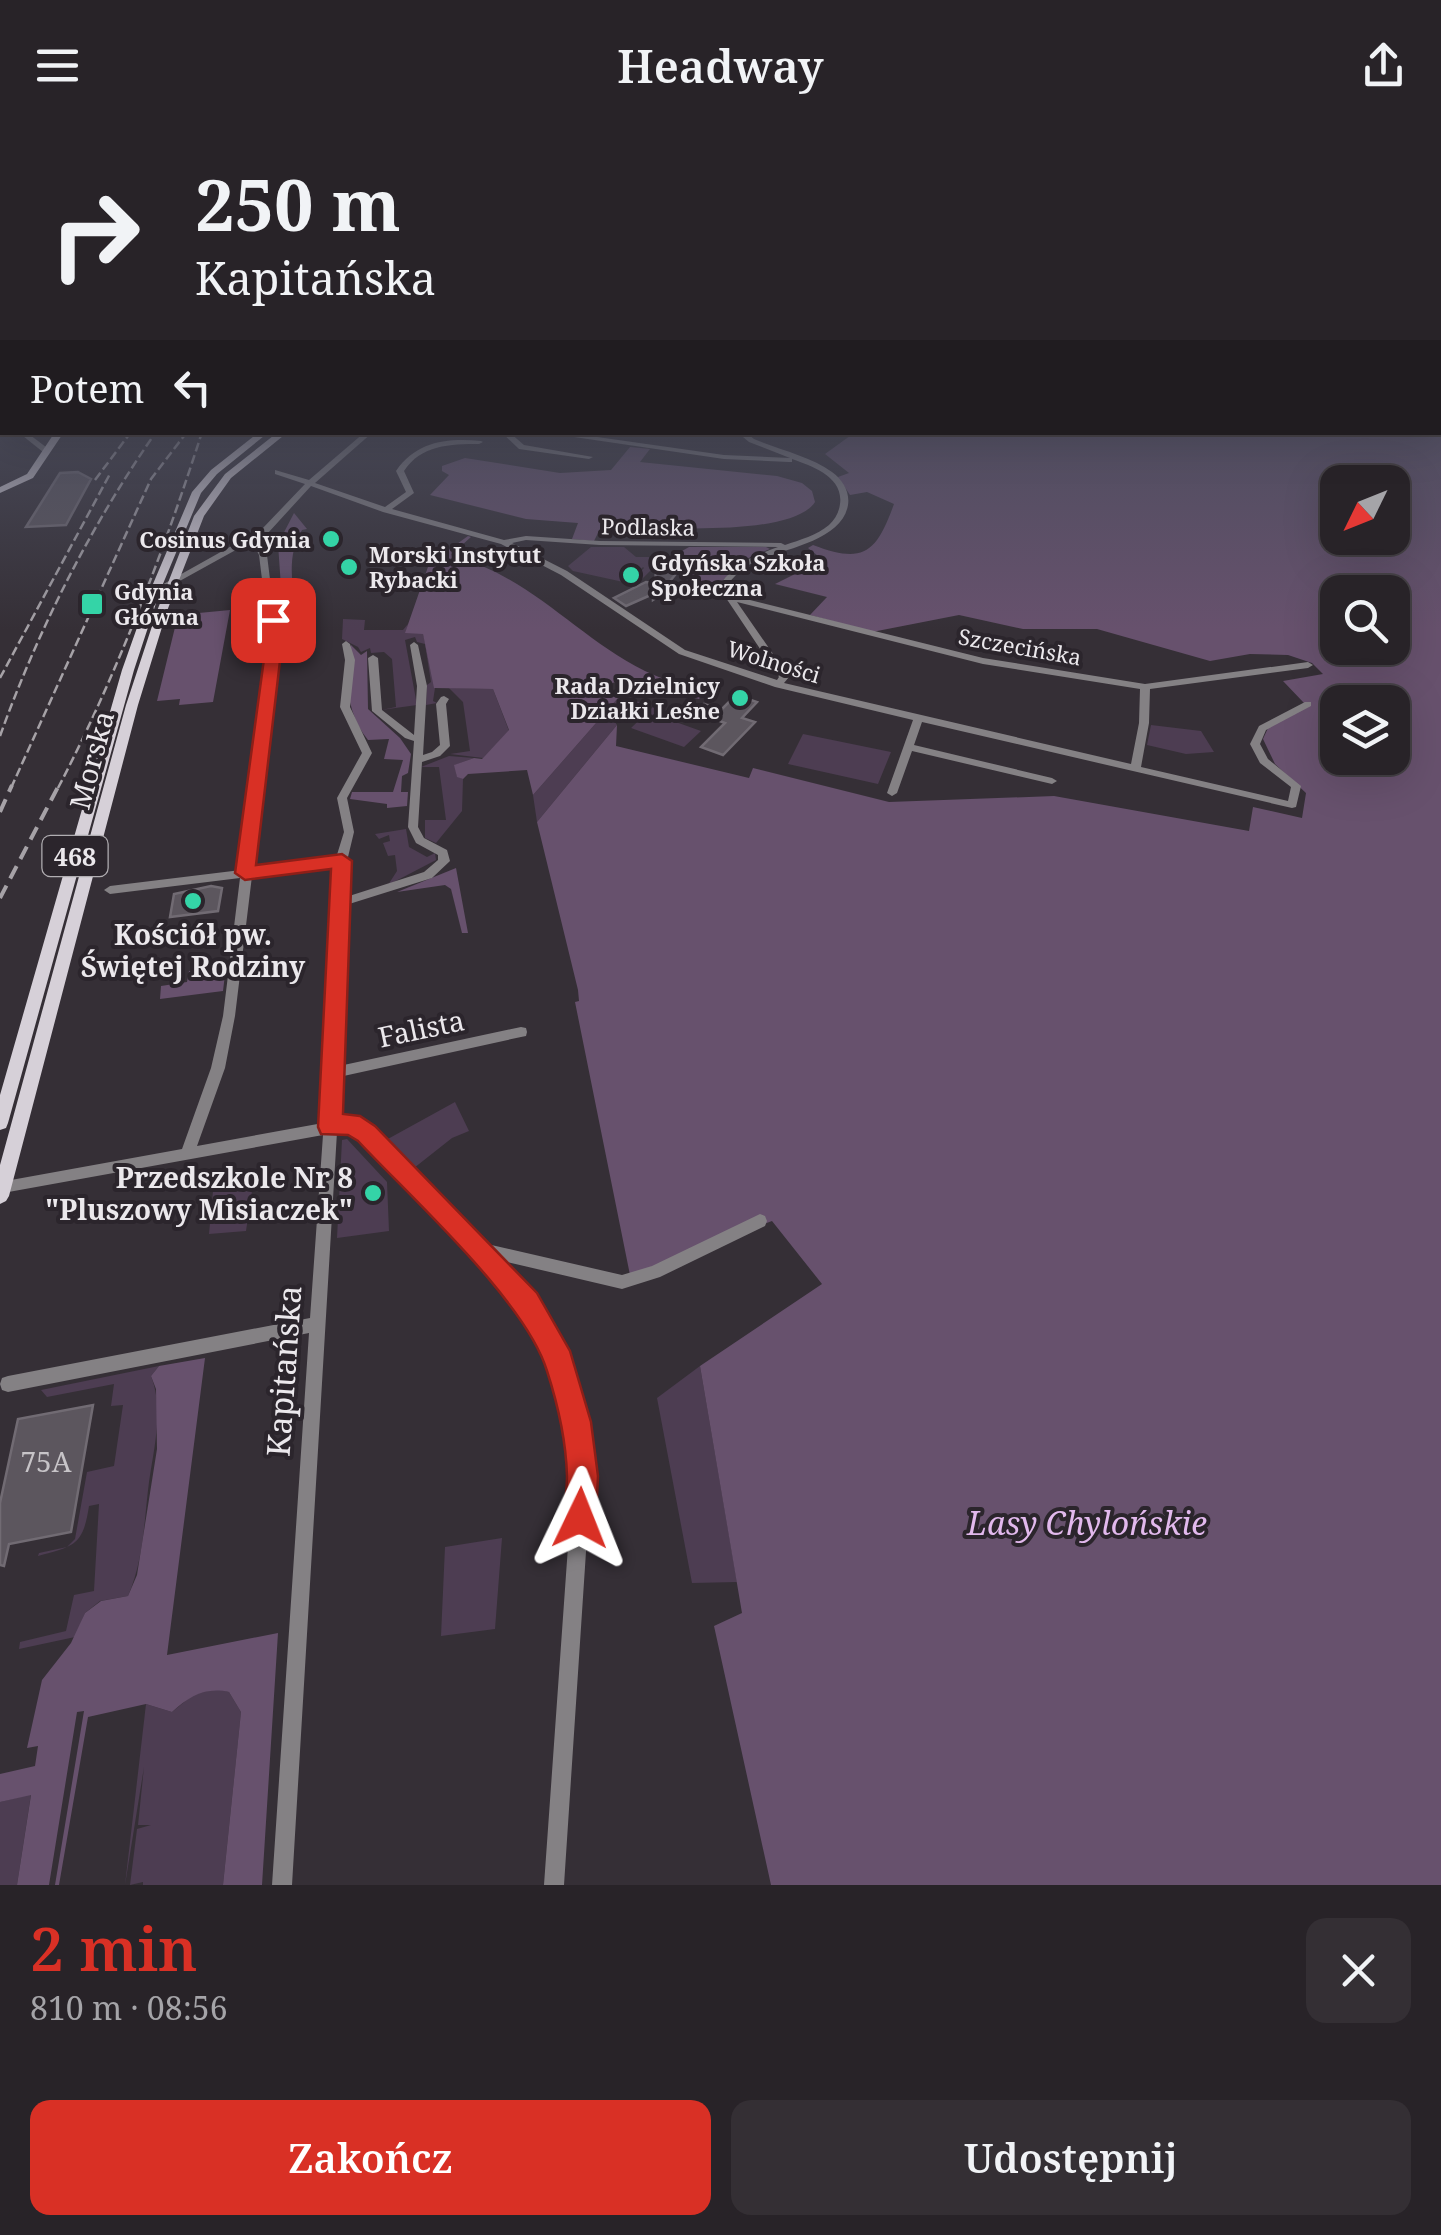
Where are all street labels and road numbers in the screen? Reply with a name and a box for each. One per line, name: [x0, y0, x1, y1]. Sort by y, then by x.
street label: Podlaska: [601, 510, 695, 542]
street label: Szczecińska: [956, 620, 1084, 672]
street label: Wolności: [724, 633, 824, 689]
street label: Morska: [60, 707, 122, 813]
road number: 468: [42, 836, 108, 876]
street label: Falista: [374, 1000, 468, 1056]
street label: Kapitańska: [256, 1284, 310, 1458]

